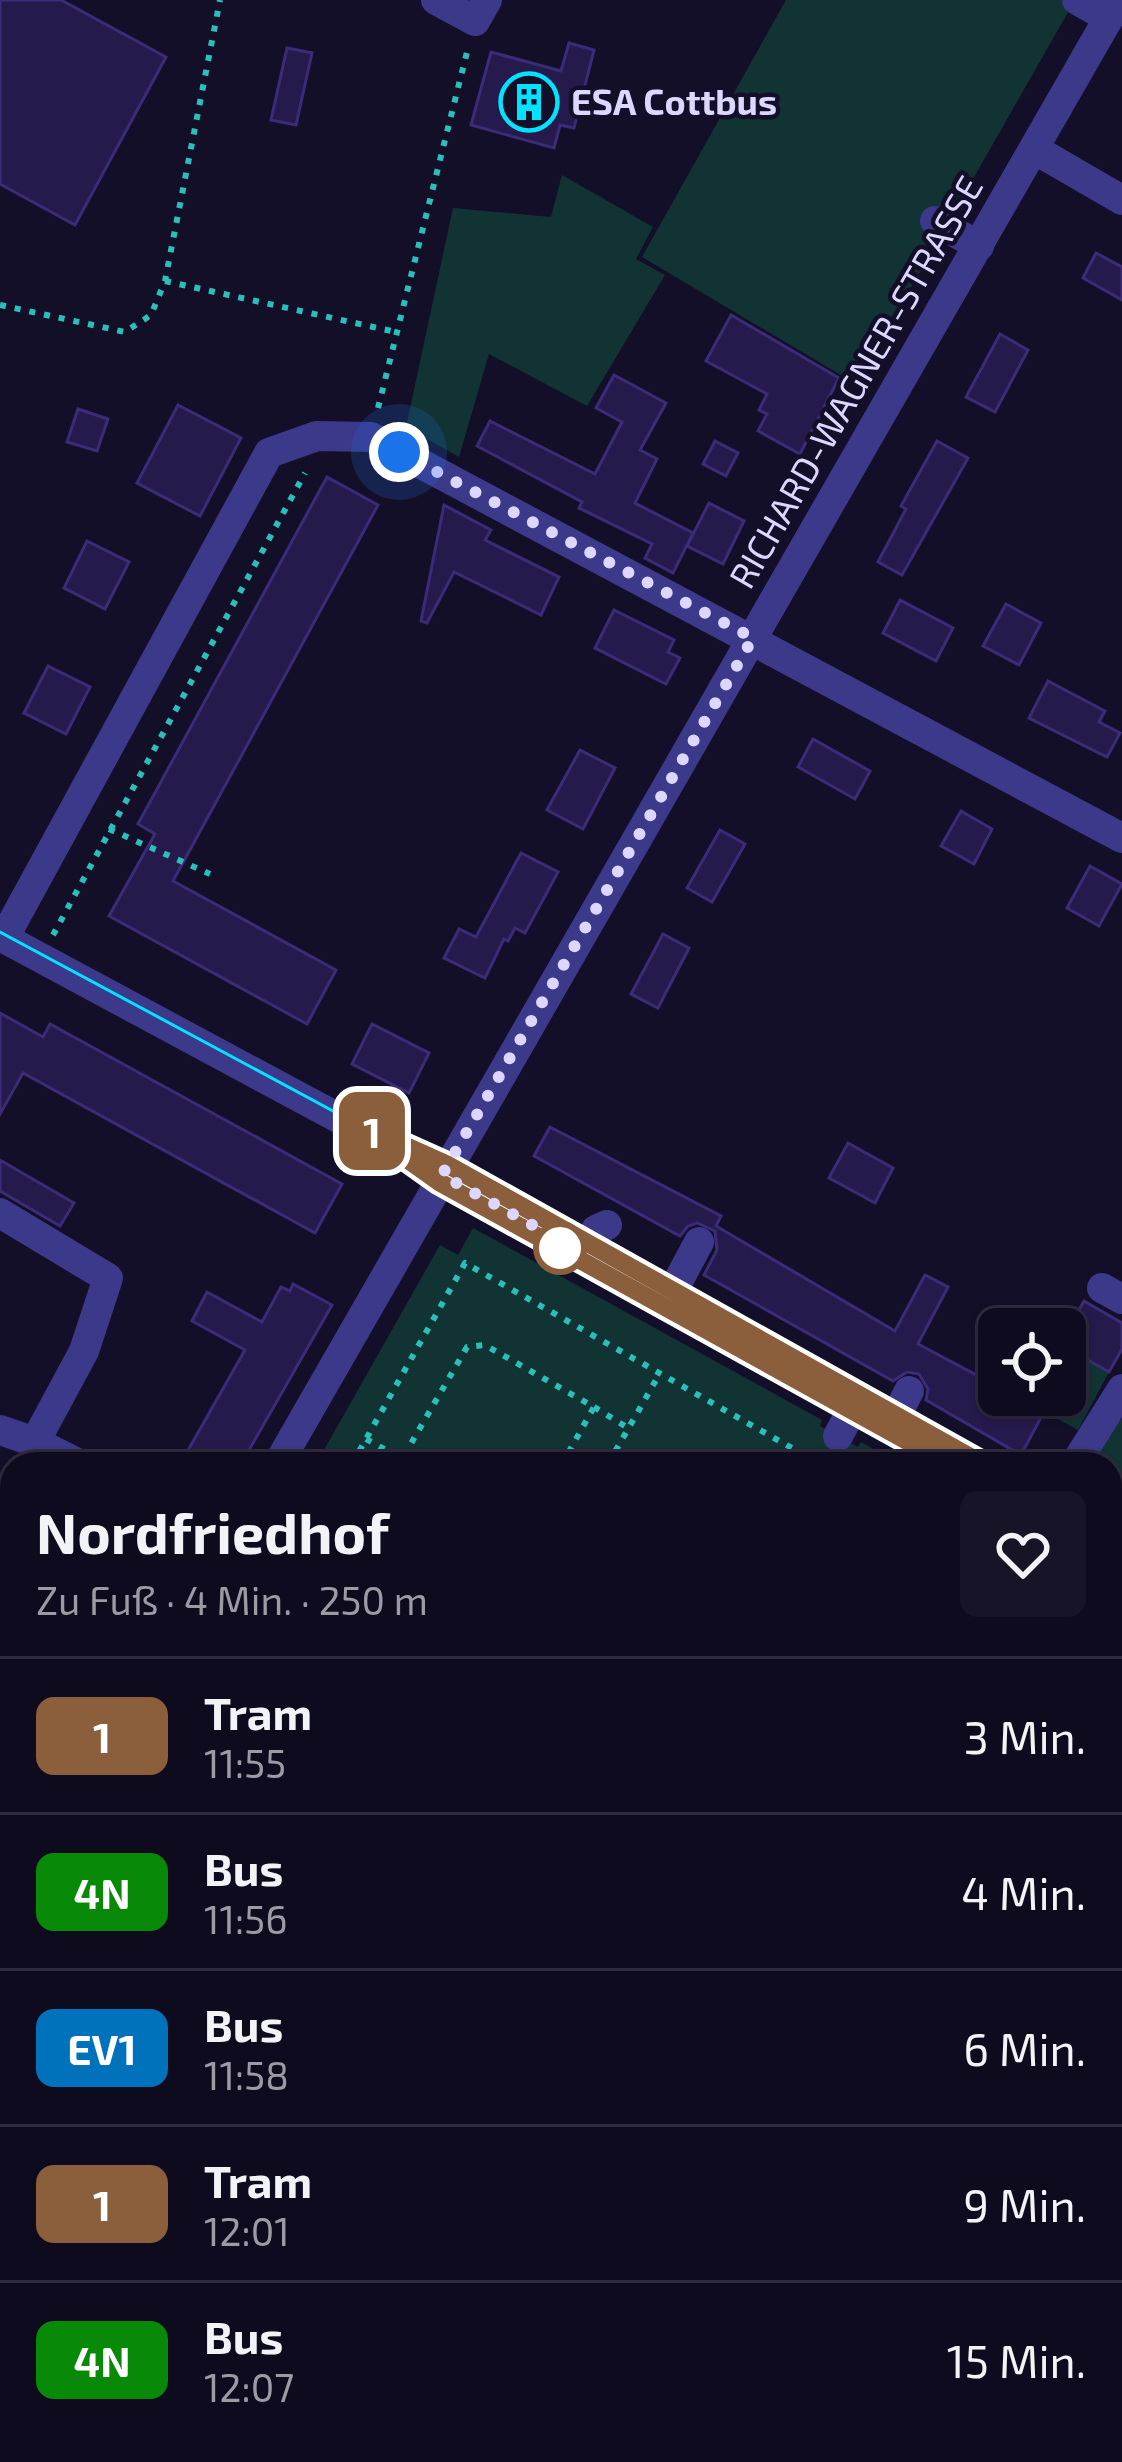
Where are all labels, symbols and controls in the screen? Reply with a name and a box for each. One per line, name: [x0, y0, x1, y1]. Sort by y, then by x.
building icon: ESA Cottbus: [498, 71, 560, 133]
place label: ESA Cottbus: [571, 79, 777, 122]
street label: RICHARD-WAGNER-STRASSE: [719, 168, 990, 595]
your location: [369, 422, 429, 482]
line badge: 1: [333, 1092, 411, 1170]
text: 1: [363, 1106, 381, 1156]
unlabelled marker: [535, 1223, 585, 1273]
map controls: [978, 1308, 1086, 1416]
button: locate: [978, 1308, 1086, 1416]
button: heart: [960, 1491, 1086, 1617]
text: Nordfriedhof: [36, 1497, 389, 1565]
text: Zu Fuß · 4 Min. · 250 m: [36, 1576, 428, 1623]
text: Tram: [204, 1685, 312, 1739]
text: 3 Min.: [964, 1709, 1086, 1763]
text: 1: [93, 1711, 111, 1761]
text: 11:55: [204, 1739, 286, 1786]
text: Bus: [204, 1841, 283, 1895]
text: 4 Min.: [961, 1865, 1086, 1919]
text: 4N: [73, 1867, 131, 1917]
text: 11:56: [204, 1895, 287, 1942]
text: Bus: [204, 1997, 283, 2051]
text: 6 Min.: [963, 2021, 1086, 2075]
text: EV1: [67, 2023, 137, 2073]
text: 11:58: [204, 2051, 289, 2098]
text: Tram: [204, 2153, 312, 2207]
text: 9 Min.: [963, 2177, 1086, 2231]
text: 1: [93, 2179, 111, 2229]
text: 12:01: [204, 2207, 290, 2254]
text: Bus: [204, 2309, 283, 2363]
text: 15 Min.: [947, 2333, 1086, 2387]
text: 4N: [73, 2335, 131, 2385]
text: 12:07: [204, 2363, 294, 2410]

